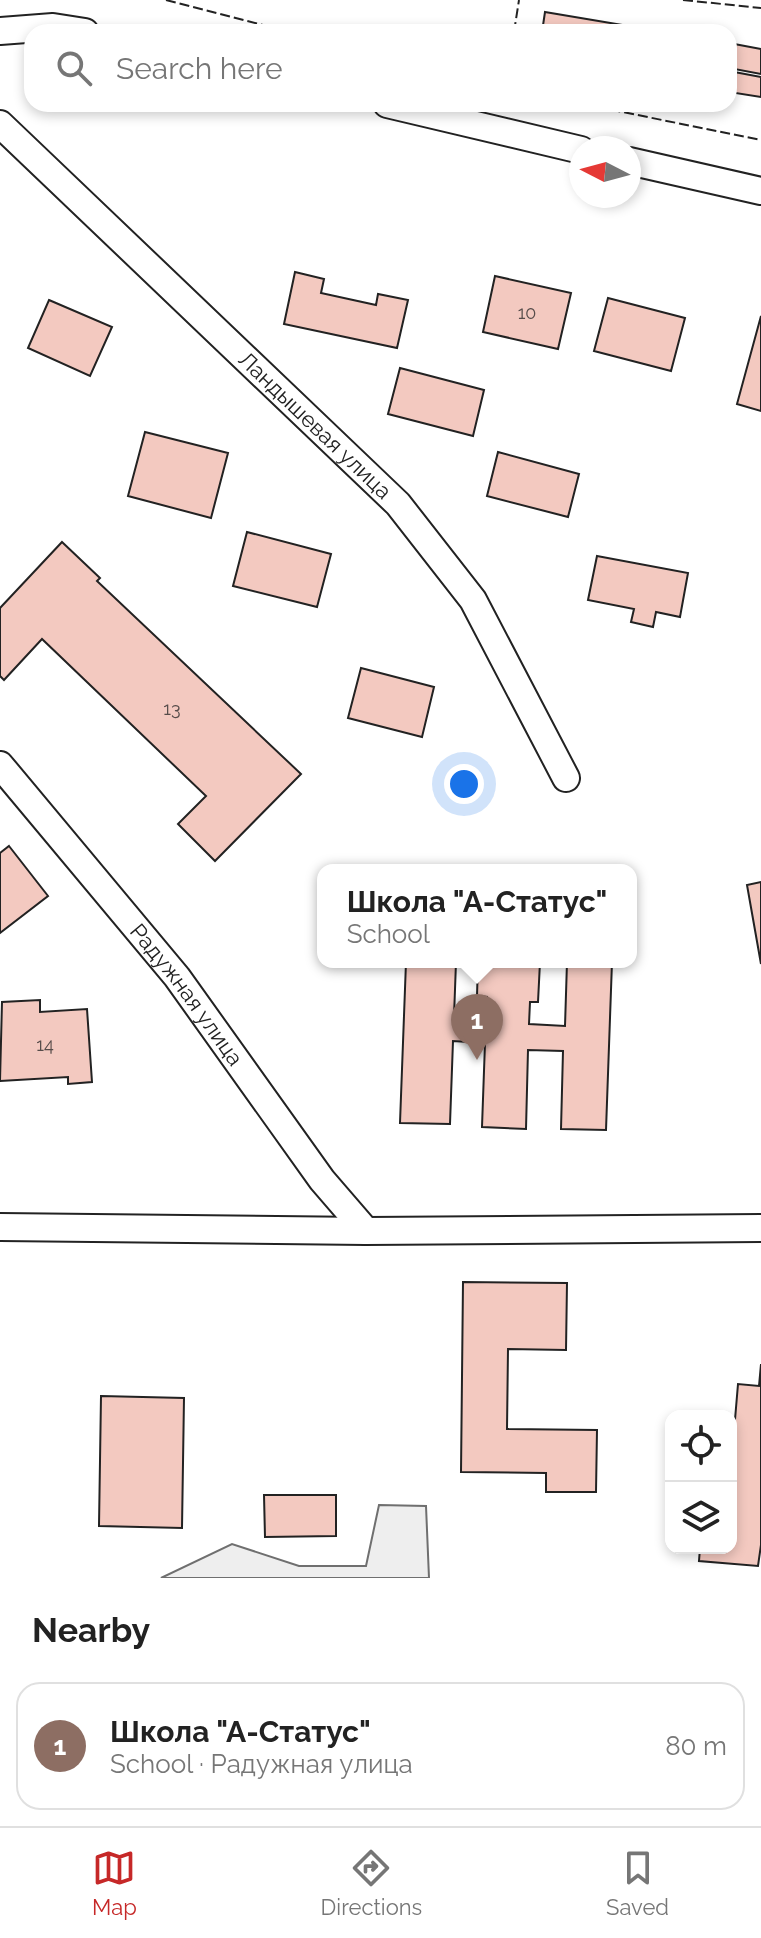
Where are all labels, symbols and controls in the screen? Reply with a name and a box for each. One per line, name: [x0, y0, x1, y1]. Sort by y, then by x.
search box: [24, 24, 737, 112]
icon: search: [52, 46, 96, 90]
text: Search here: [116, 51, 283, 86]
north arrow: [569, 136, 641, 208]
house number: 10: [518, 302, 536, 323]
street label: Ландышевая улица: [233, 346, 397, 504]
house number: 13: [163, 698, 181, 719]
your location: [444, 764, 484, 804]
popup: [317, 864, 637, 968]
text: Школа "А-Статус": [347, 884, 607, 919]
street label: Радужная улица: [125, 918, 249, 1070]
text: School: [347, 919, 430, 949]
pin: 1: [451, 994, 503, 1060]
house number: 14: [36, 1034, 54, 1055]
map controls: [665, 1410, 737, 1554]
button: locate: [665, 1410, 737, 1482]
button: layers: [665, 1482, 737, 1554]
text: Nearby: [32, 1610, 150, 1650]
text: Школа "А-Статус": [110, 1714, 371, 1749]
text: 1: [54, 1731, 66, 1761]
text: 80 m: [665, 1731, 727, 1761]
text: School · Радужная улица: [110, 1749, 413, 1779]
tab: Map: [92, 1846, 137, 1920]
tab: Directions: [321, 1846, 422, 1920]
tab: Saved: [606, 1846, 669, 1920]

